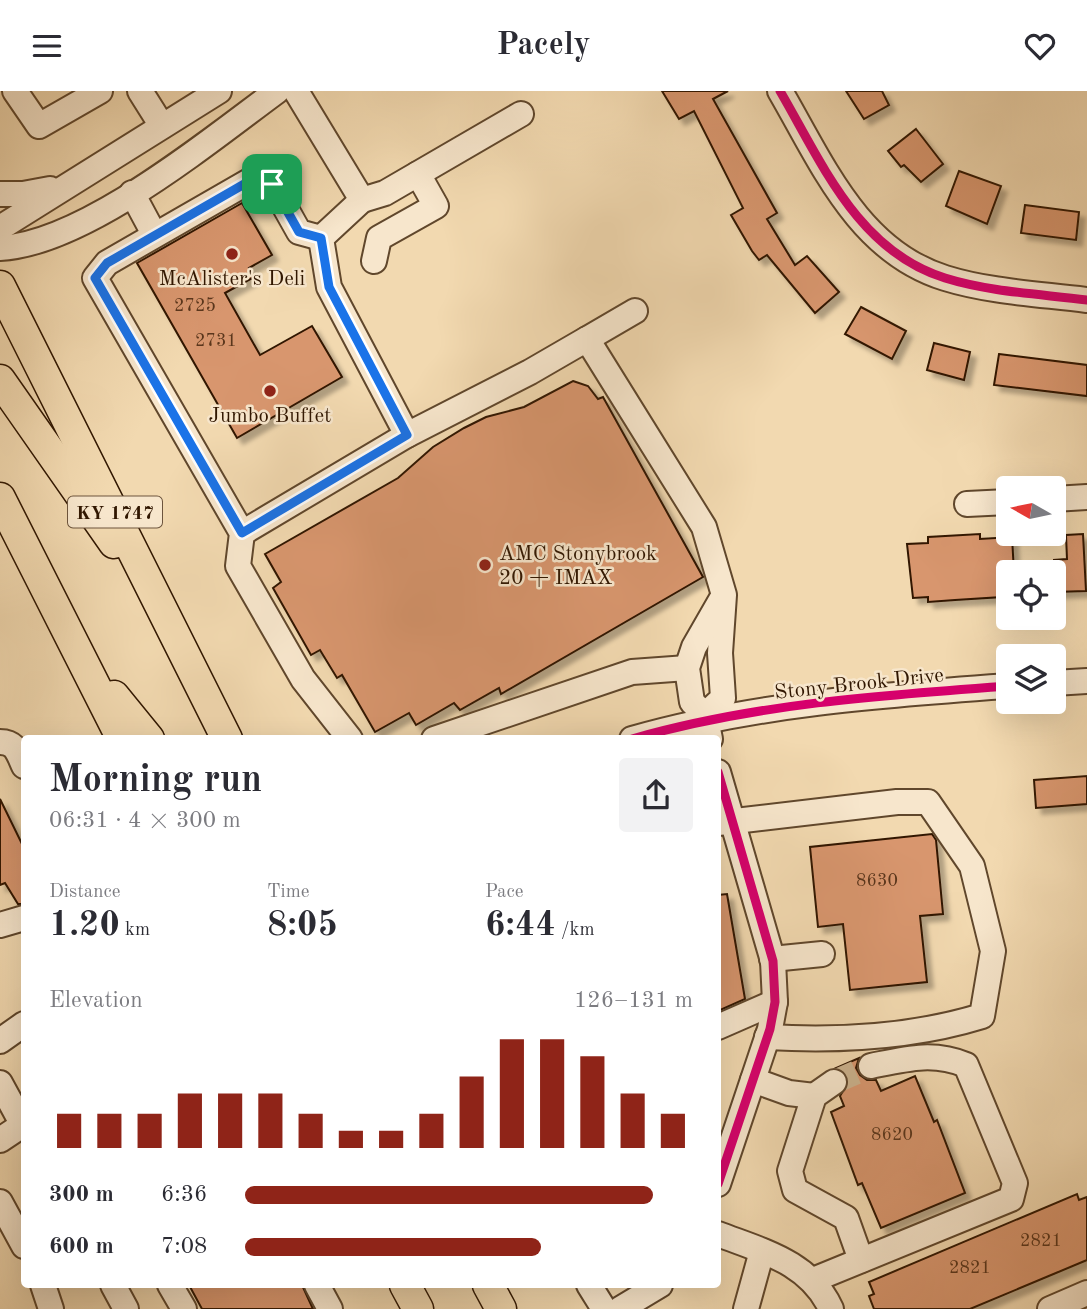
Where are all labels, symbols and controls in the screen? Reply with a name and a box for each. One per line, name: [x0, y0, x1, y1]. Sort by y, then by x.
icon: menu: [28, 27, 66, 65]
icon: heart: [1021, 27, 1059, 65]
text: Pacely: [496, 30, 591, 62]
pin: [242, 154, 302, 214]
icon: arrive: [253, 165, 291, 203]
marker: McAlister's Deli: [224, 246, 240, 262]
place label: McAlister's Deli: [159, 269, 305, 290]
house number: 2725: [174, 297, 216, 315]
house number: 2731: [195, 332, 237, 350]
marker: Jumbo Buffet: [262, 383, 278, 399]
place label: Jumbo Buffet: [209, 406, 331, 427]
north arrow: [996, 476, 1066, 546]
map controls: [996, 476, 1066, 714]
road number: KY 1747: [68, 497, 162, 527]
place label: AMC Stonybrook 20 + IMAX: [499, 544, 657, 589]
marker: AMC Stonybrook 20 + IMAX: [477, 557, 493, 573]
button: locate: [996, 560, 1066, 630]
button: layers: [996, 644, 1066, 714]
street label: Stony Brook Drive: [773, 665, 945, 704]
button: share: [619, 758, 693, 832]
text: Morning run: [49, 762, 262, 800]
text: 06:31 · 4 × 300 m: [49, 809, 241, 832]
house number: 8630: [856, 872, 898, 890]
text: Distance: [49, 883, 121, 902]
text: Time: [267, 883, 310, 902]
text: Pace: [485, 883, 524, 902]
text: 1.20: [49, 908, 120, 943]
text: 8:05: [267, 908, 338, 943]
text: 6:44: [485, 908, 556, 943]
text: km: [120, 921, 150, 940]
text: /km: [556, 921, 595, 940]
text: Elevation: [49, 989, 143, 1012]
text: 126–131 m: [574, 989, 693, 1012]
house number: 8620: [871, 1126, 913, 1144]
text: 300 m: [49, 1183, 114, 1206]
text: 6:36: [161, 1183, 207, 1206]
house number: 2821: [1020, 1232, 1062, 1250]
text: 600 m: [49, 1235, 114, 1258]
text: 7:08: [161, 1235, 207, 1258]
house number: 2821: [949, 1259, 991, 1277]

